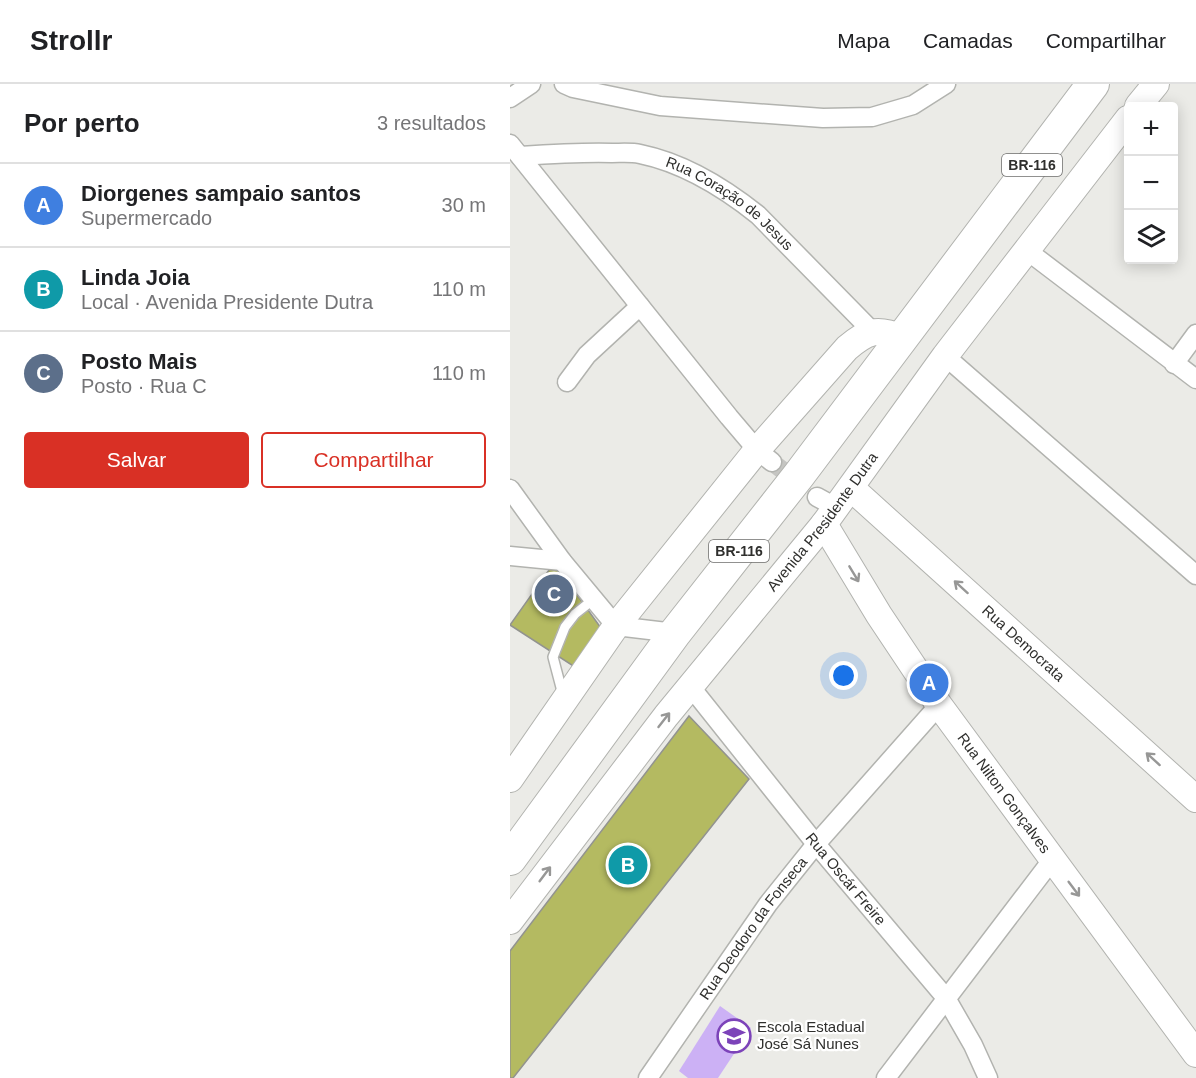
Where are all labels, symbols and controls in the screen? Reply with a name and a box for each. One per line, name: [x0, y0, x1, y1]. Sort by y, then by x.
text: Strollr: [30, 25, 112, 56]
text: Mapa: [837, 29, 890, 52]
text: Camadas: [923, 29, 1013, 52]
text: Compartilhar: [1046, 29, 1166, 52]
map controls: [1124, 102, 1178, 264]
button: +: [1124, 102, 1178, 156]
text: Por perto: [24, 108, 140, 138]
text: 3 resultados: [377, 112, 486, 134]
street label: Rua Coração de Jesus: [664, 153, 797, 253]
road number: BR-116: [1002, 154, 1062, 176]
button: −: [1124, 156, 1178, 210]
text: Diorgenes sampaio santos: [81, 181, 361, 206]
text: A: [36, 194, 51, 216]
text: 30 m: [442, 194, 486, 216]
text: Supermercado: [81, 207, 212, 229]
button: layers: [1124, 210, 1178, 264]
text: Linda Joia: [81, 265, 190, 290]
text: B: [36, 278, 51, 300]
text: 110 m: [432, 278, 486, 300]
text: Local · Avenida Presidente Dutra: [81, 291, 373, 313]
text: Posto Mais: [81, 349, 197, 374]
text: C: [36, 362, 51, 384]
text: 110 m: [432, 362, 486, 384]
text: Posto · Rua C: [81, 375, 207, 397]
button: Salvar: [24, 432, 249, 488]
button: Compartilhar: [261, 432, 486, 488]
street label: Avenida Presidente Dutra: [763, 448, 881, 594]
road number: BR-116: [709, 540, 769, 562]
one-way arrow: [849, 565, 861, 582]
pin: C: [534, 572, 573, 616]
one-way arrow: [954, 580, 969, 594]
street label: Rua Democrata: [979, 601, 1069, 685]
pin: A: [910, 660, 948, 706]
your location: [829, 661, 858, 690]
one-way arrow: [657, 712, 670, 728]
street label: Rua Nilton Gonçalves: [954, 729, 1054, 856]
one-way arrow: [1145, 752, 1160, 766]
street label: Rua Oscár Freire: [802, 829, 890, 928]
pin: B: [608, 842, 648, 888]
street label: Rua Deodoro da Fonseca: [696, 853, 811, 1003]
one-way arrow: [539, 867, 551, 883]
one-way arrow: [1068, 881, 1080, 897]
school or university icon: Escola Estadual José Sá Nunes: [716, 1018, 752, 1054]
place label: Escola Estadual José Sá Nunes: [757, 1018, 865, 1052]

